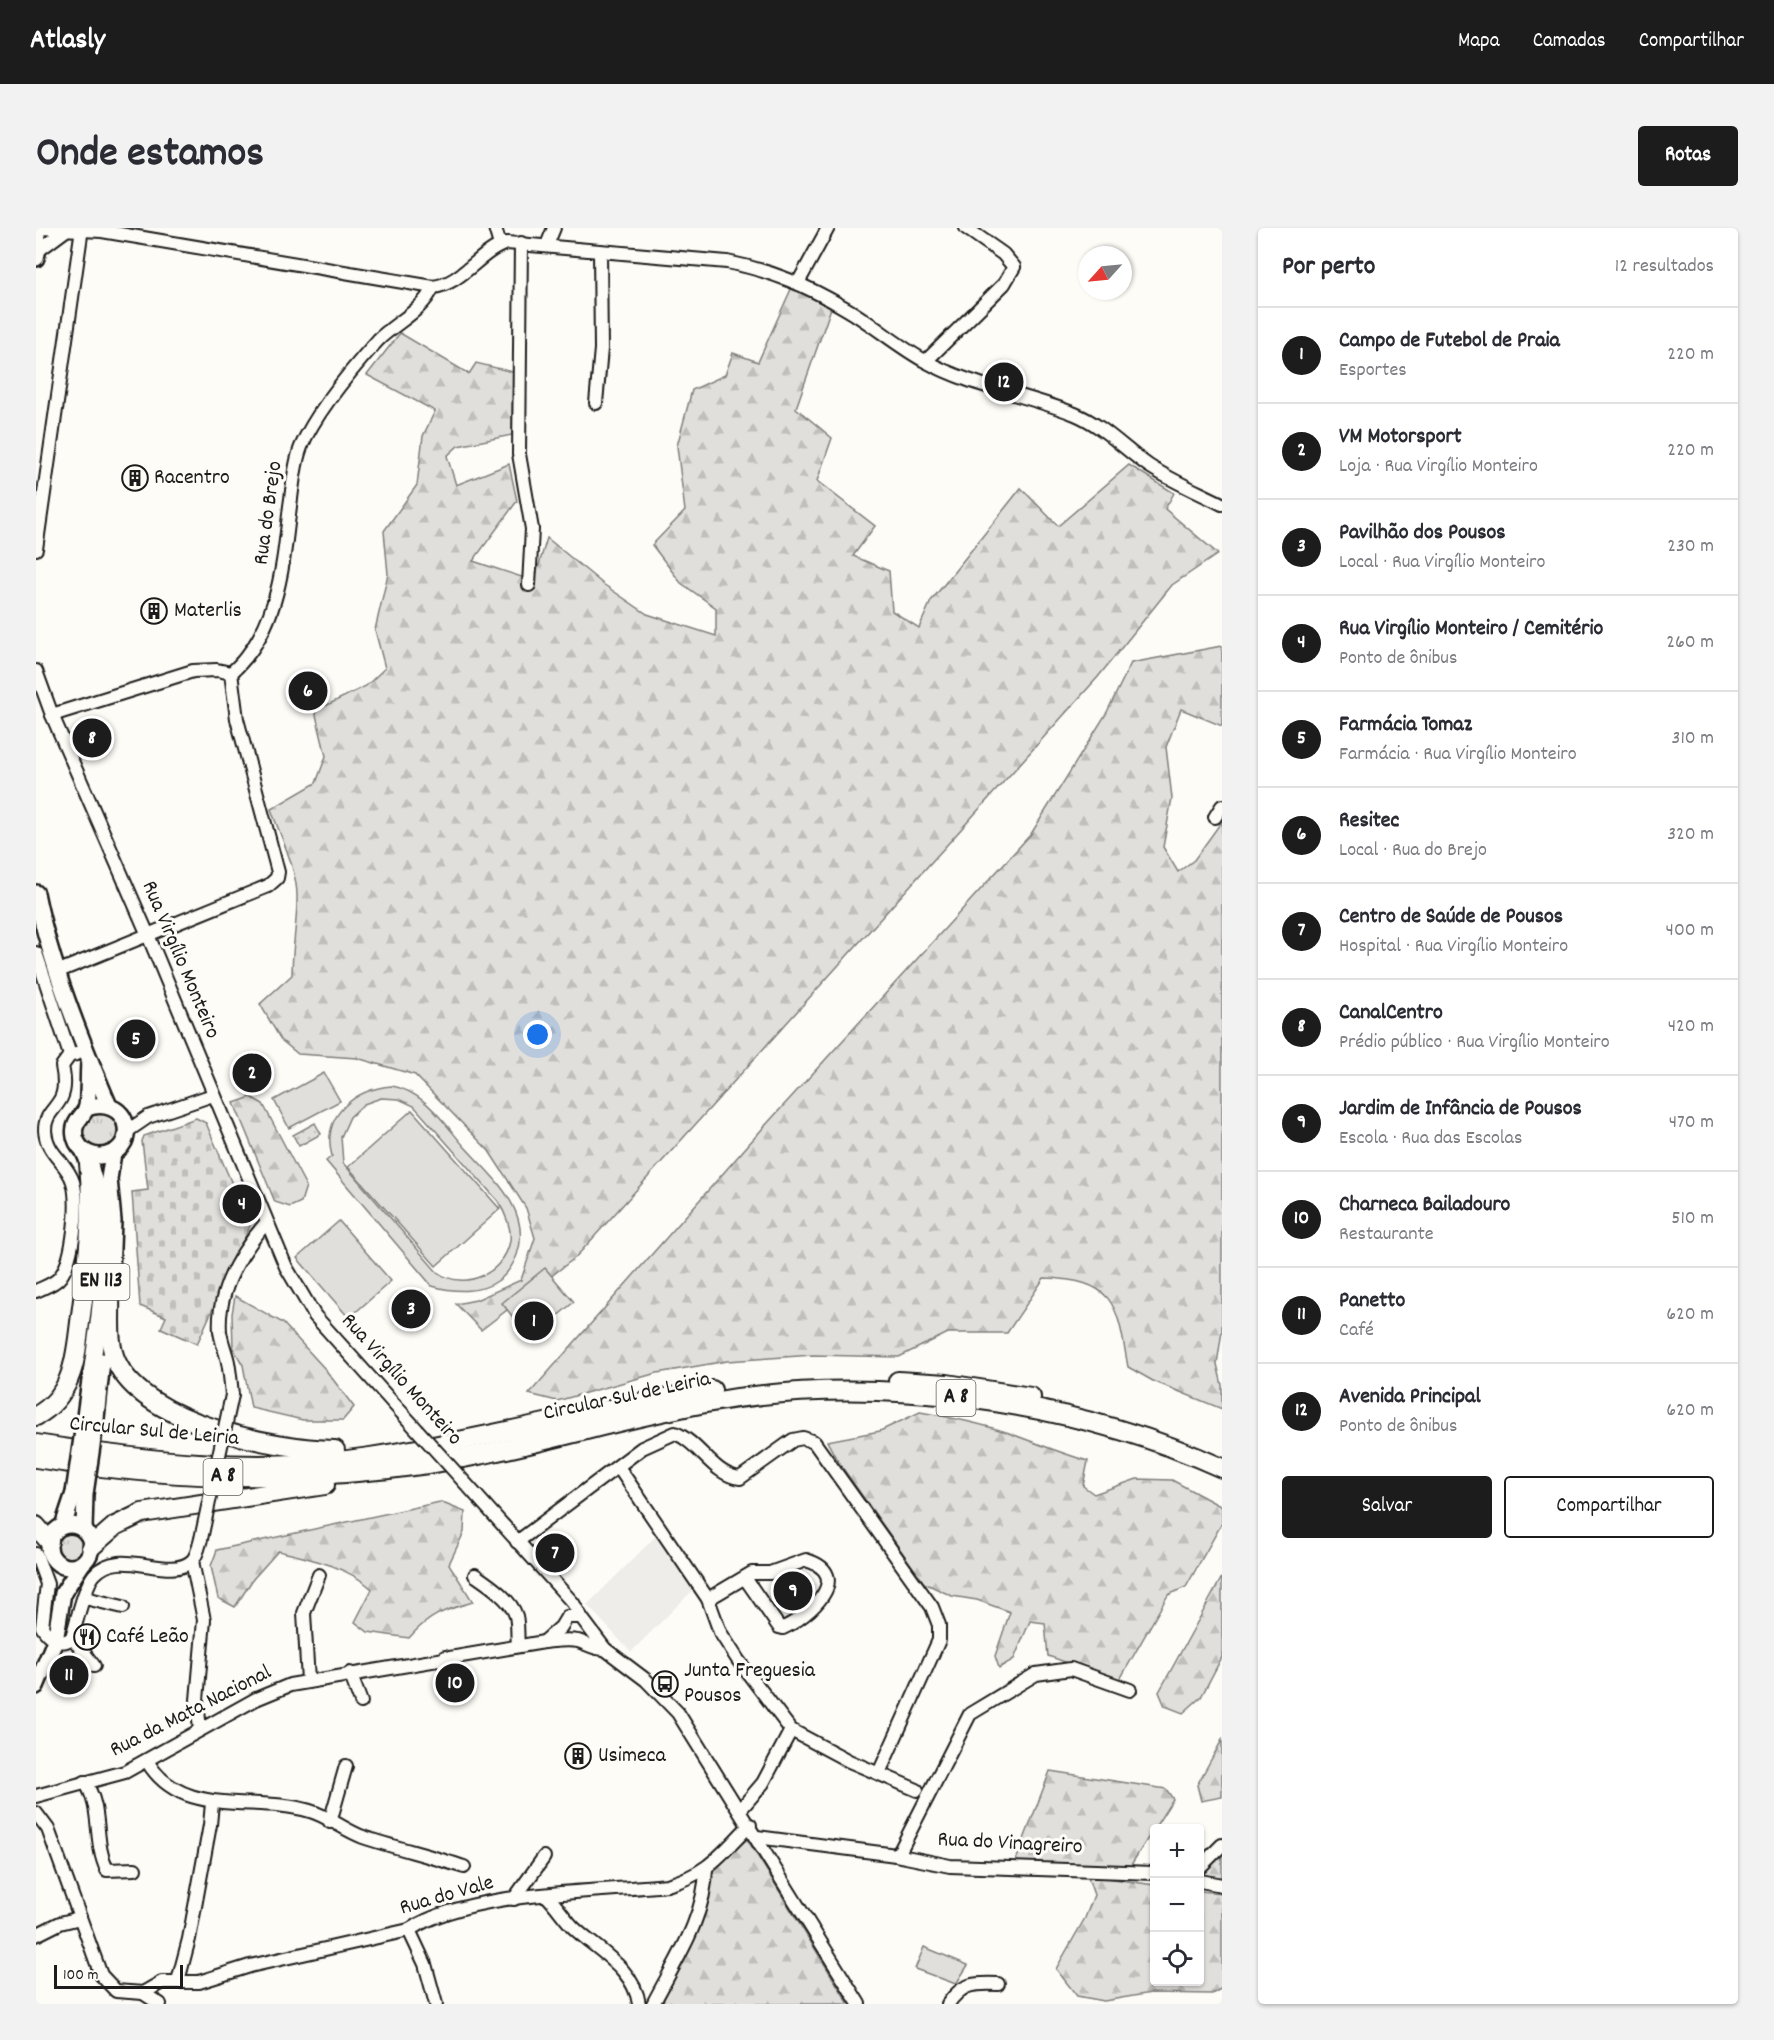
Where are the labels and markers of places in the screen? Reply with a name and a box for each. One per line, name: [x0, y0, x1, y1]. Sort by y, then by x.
pin: 12: [984, 360, 1024, 404]
building icon: Racentro: [120, 463, 150, 493]
place label: Racentro: [154, 463, 230, 494]
building icon: Materlis: [139, 596, 169, 626]
place label: Materlis: [174, 596, 242, 627]
pin: 6: [288, 668, 328, 714]
pin: 8: [72, 716, 112, 760]
pin: 5: [116, 1016, 156, 1062]
pin: 2: [232, 1050, 272, 1096]
pin: 4: [222, 1182, 262, 1226]
pin: 3: [392, 1286, 430, 1332]
pin: 1: [514, 1298, 554, 1344]
pin: 7: [536, 1530, 574, 1576]
pin: 9: [774, 1568, 813, 1614]
restaurant icon: Café Leão: [72, 1622, 102, 1652]
place label: Café Leão: [106, 1622, 189, 1653]
pin: 11: [50, 1652, 88, 1698]
place label: Junta Freguesia Pousos: [684, 1656, 816, 1712]
pin: 10: [436, 1660, 474, 1706]
bus stop icon: Junta Freguesia Pousos: [650, 1669, 680, 1699]
building icon: Usimeca: [563, 1741, 593, 1771]
place label: Usimeca: [598, 1741, 667, 1772]

